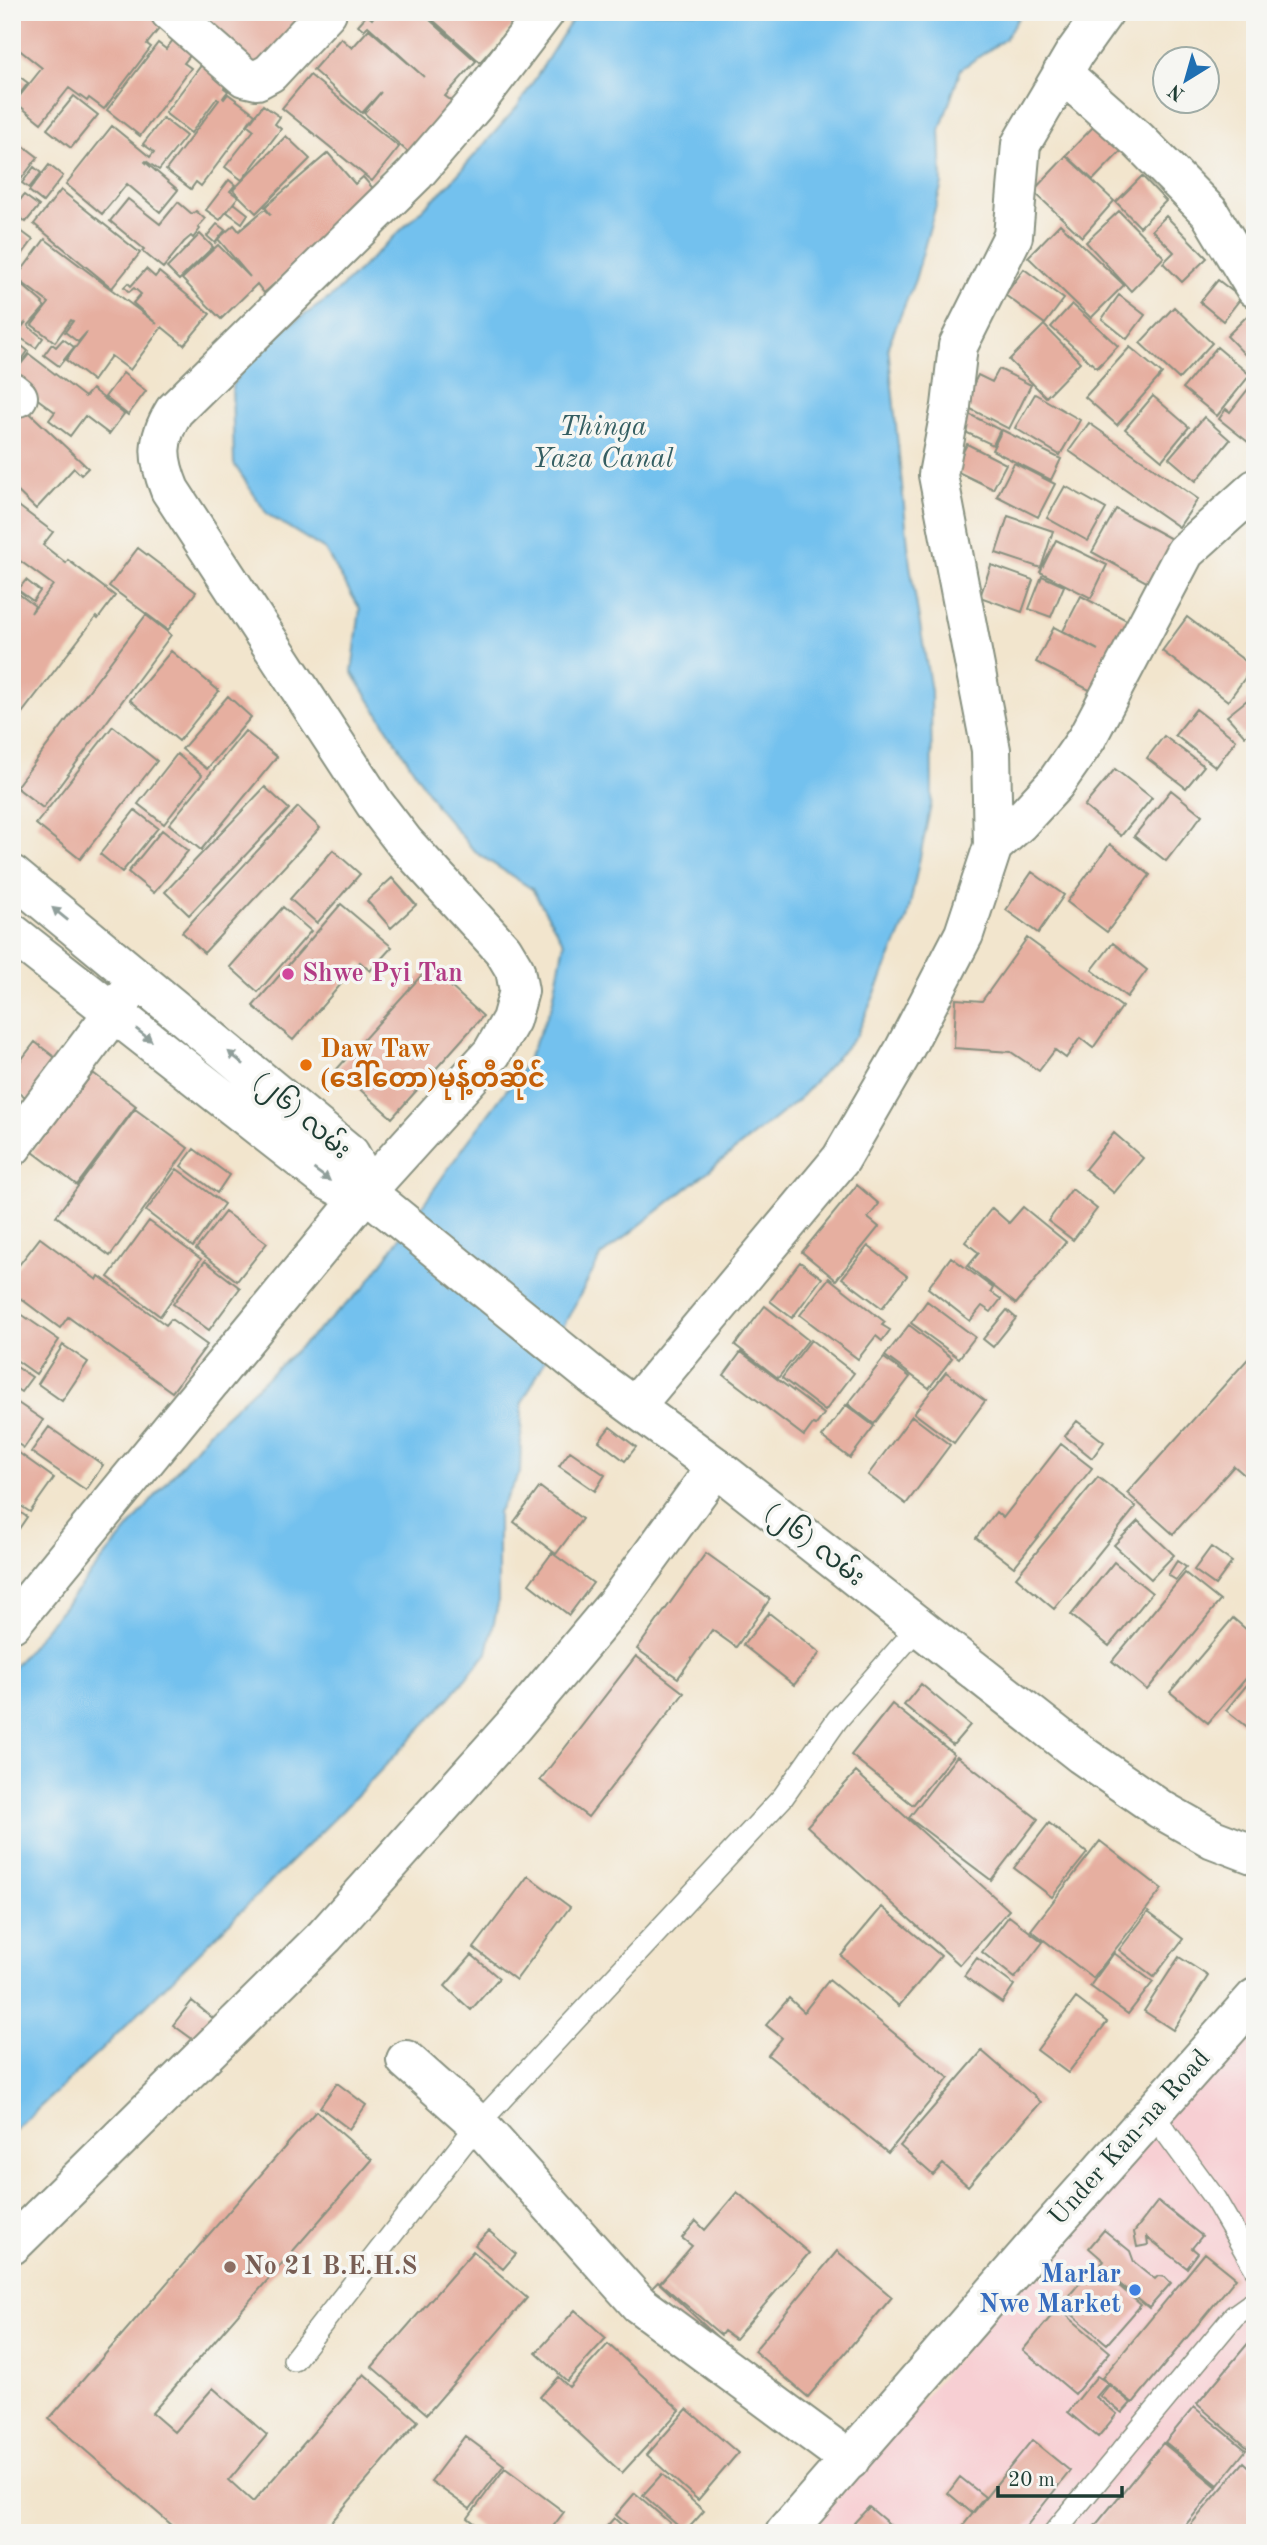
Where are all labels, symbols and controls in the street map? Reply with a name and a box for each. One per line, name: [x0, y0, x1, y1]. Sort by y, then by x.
north arrow: [1152, 46, 1222, 116]
text: N: [1165, 79, 1189, 104]
water label: Thinga Yaza Canal: [532, 414, 674, 474]
one-way arrow: [52, 906, 70, 921]
place label: Shwe Pyi Tan: [302, 961, 463, 987]
marker: Shwe Pyi Tan: [280, 966, 296, 982]
one-way arrow: [134, 1027, 152, 1042]
place label: Daw Taw (ဒေါ်တော)မုန့်တီဆိုင်: [320, 1037, 545, 1100]
one-way arrow: [227, 1051, 245, 1066]
marker: Daw Taw (ဒေါ်တော)မုန့်တီဆိုင်: [298, 1057, 314, 1073]
street label: (၂၆) လမ်း: [244, 1063, 358, 1169]
one-way arrow: [313, 1168, 331, 1183]
street label: (၂၆) လမ်း: [756, 1494, 872, 1596]
street label: Under Kan-na Road: [1045, 2045, 1215, 2231]
place label: No 21 B.E.H.S: [244, 2254, 417, 2280]
marker: No 21 B.E.H.S: [222, 2259, 238, 2275]
place label: Marlar Nwe Market: [979, 2262, 1121, 2318]
marker: Marlar Nwe Market: [1127, 2282, 1143, 2298]
scale bar: [998, 2454, 1122, 2498]
text: 20 m: [1008, 2470, 1055, 2491]

